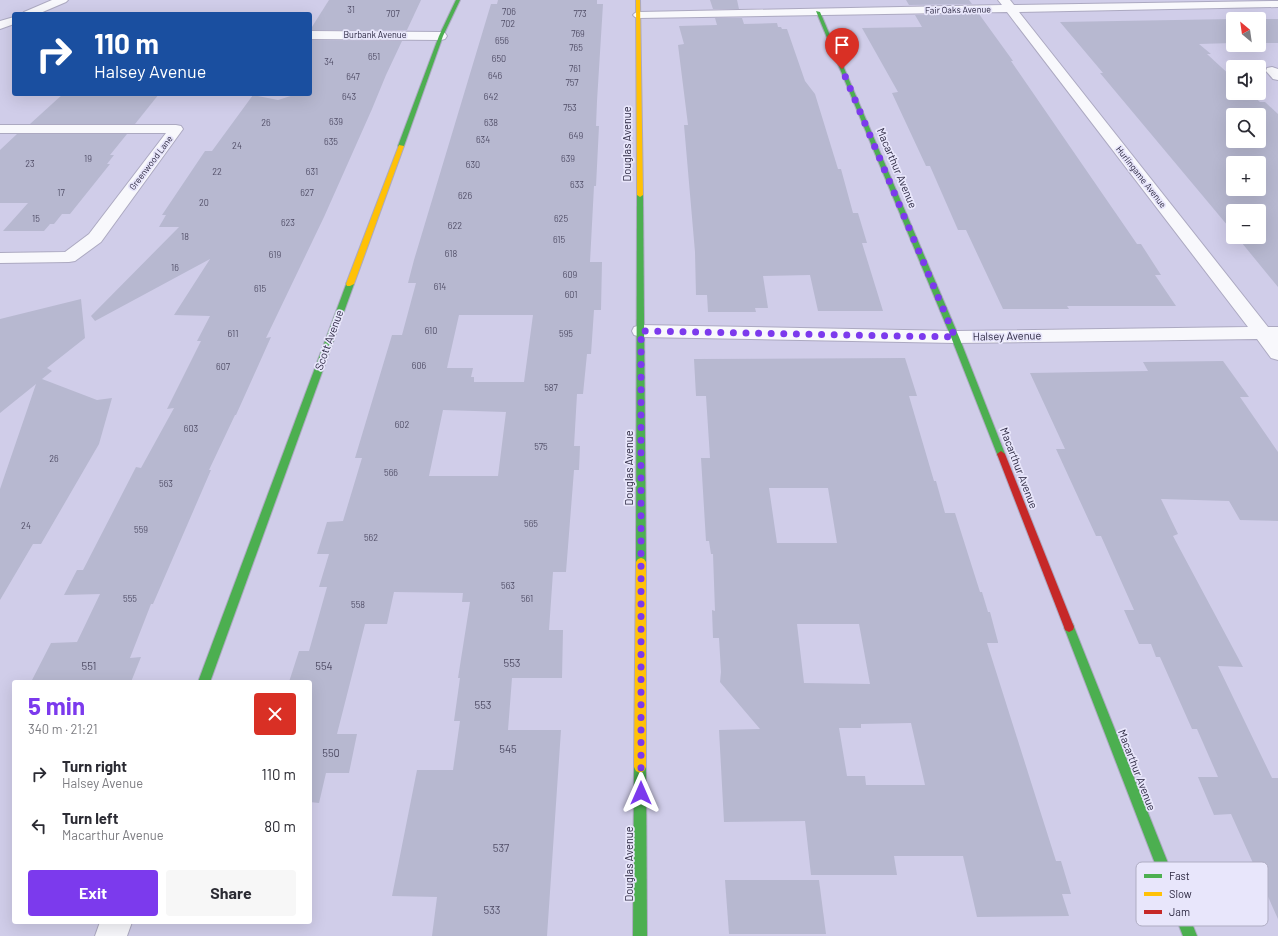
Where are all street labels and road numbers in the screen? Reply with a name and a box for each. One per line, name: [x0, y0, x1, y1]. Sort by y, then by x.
street label: Fair Oaks Avenue: [925, 3, 991, 16]
street label: Burbank Avenue: [344, 29, 407, 40]
street label: Douglas Avenue: [620, 106, 633, 182]
street label: Macarthur Avenue: [875, 126, 920, 210]
street label: Greenwood Lane: [127, 133, 175, 192]
street label: Hurlingame Avenue: [1114, 144, 1169, 210]
street label: Scott Avenue: [312, 308, 345, 372]
street label: Halsey Avenue: [973, 328, 1042, 343]
street label: Macarthur Avenue: [998, 425, 1041, 510]
street label: Douglas Avenue: [622, 430, 635, 506]
street label: Macarthur Avenue: [1116, 727, 1159, 812]
street label: Douglas Avenue: [622, 826, 635, 902]

